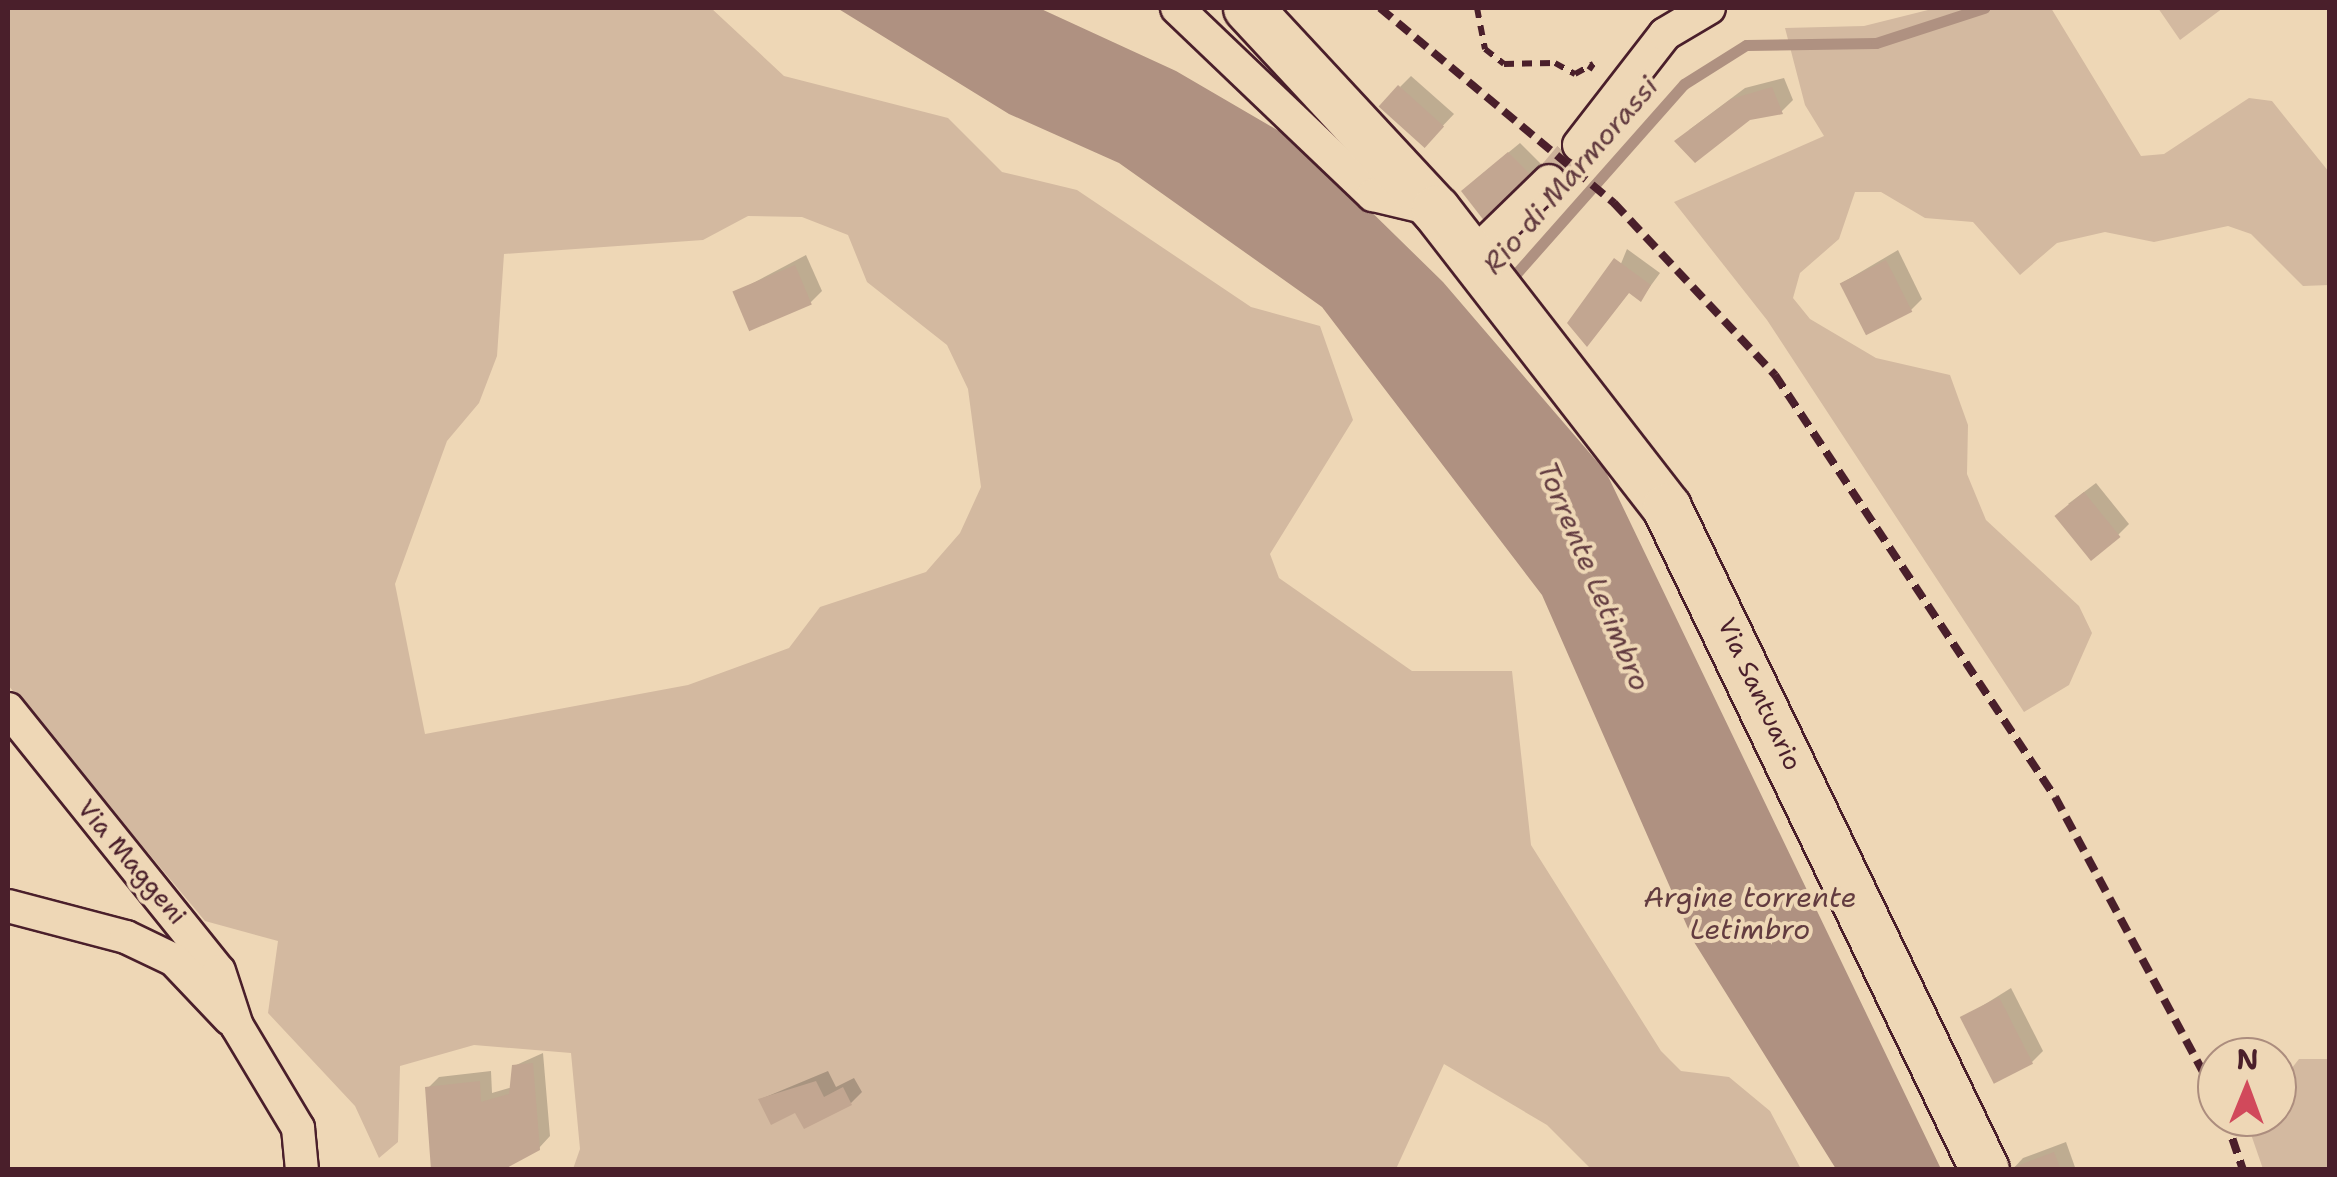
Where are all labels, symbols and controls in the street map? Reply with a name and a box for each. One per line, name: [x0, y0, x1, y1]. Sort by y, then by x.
water label: Rio di Marmorassi: [1475, 70, 1665, 280]
water label: Torrente Letimbro: [1531, 456, 1657, 696]
street label: Via Santuario: [1712, 613, 1808, 775]
street label: Via Maggeni: [71, 794, 193, 930]
water label: Argine torrente Letimbro: [1643, 880, 1857, 946]
north arrow: [2197, 1037, 2297, 1137]
text: N: [2236, 1040, 2259, 1078]

